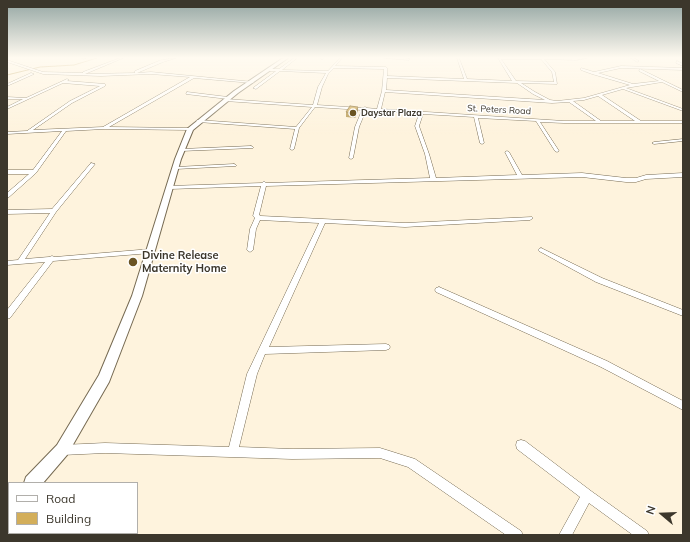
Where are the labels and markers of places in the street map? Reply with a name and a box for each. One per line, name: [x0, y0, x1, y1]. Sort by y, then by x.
marker: Daystar Plaza: [348, 108, 358, 118]
place label: Daystar Plaza: [361, 108, 422, 118]
place label: Divine Release Maternity Home: [142, 249, 227, 275]
marker: Divine Release Maternity Home: [127, 256, 139, 268]

